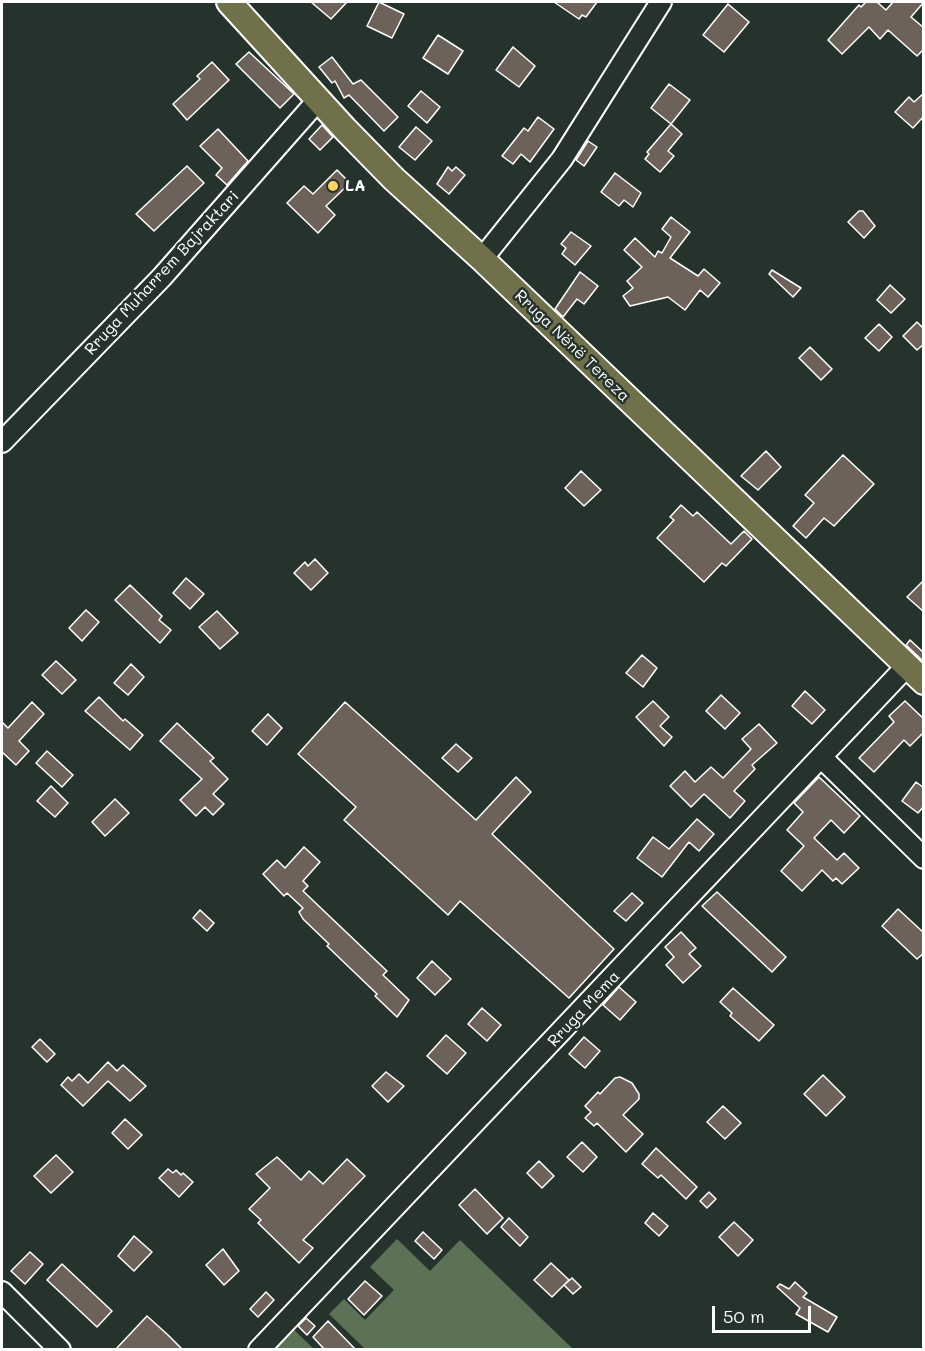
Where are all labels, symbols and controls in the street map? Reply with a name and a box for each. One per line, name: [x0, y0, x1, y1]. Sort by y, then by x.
place label: LA: [345, 176, 365, 196]
marker: LA: [326, 179, 340, 193]
street label: Rruga Muharrem Bajraktari: [81, 187, 243, 359]
street label: Rruga Nënë Tereza: [510, 286, 634, 406]
street label: Rruga Mema: [544, 967, 624, 1051]
scale bar: [715, 1294, 814, 1332]
text: 50 m: [723, 1304, 765, 1328]

